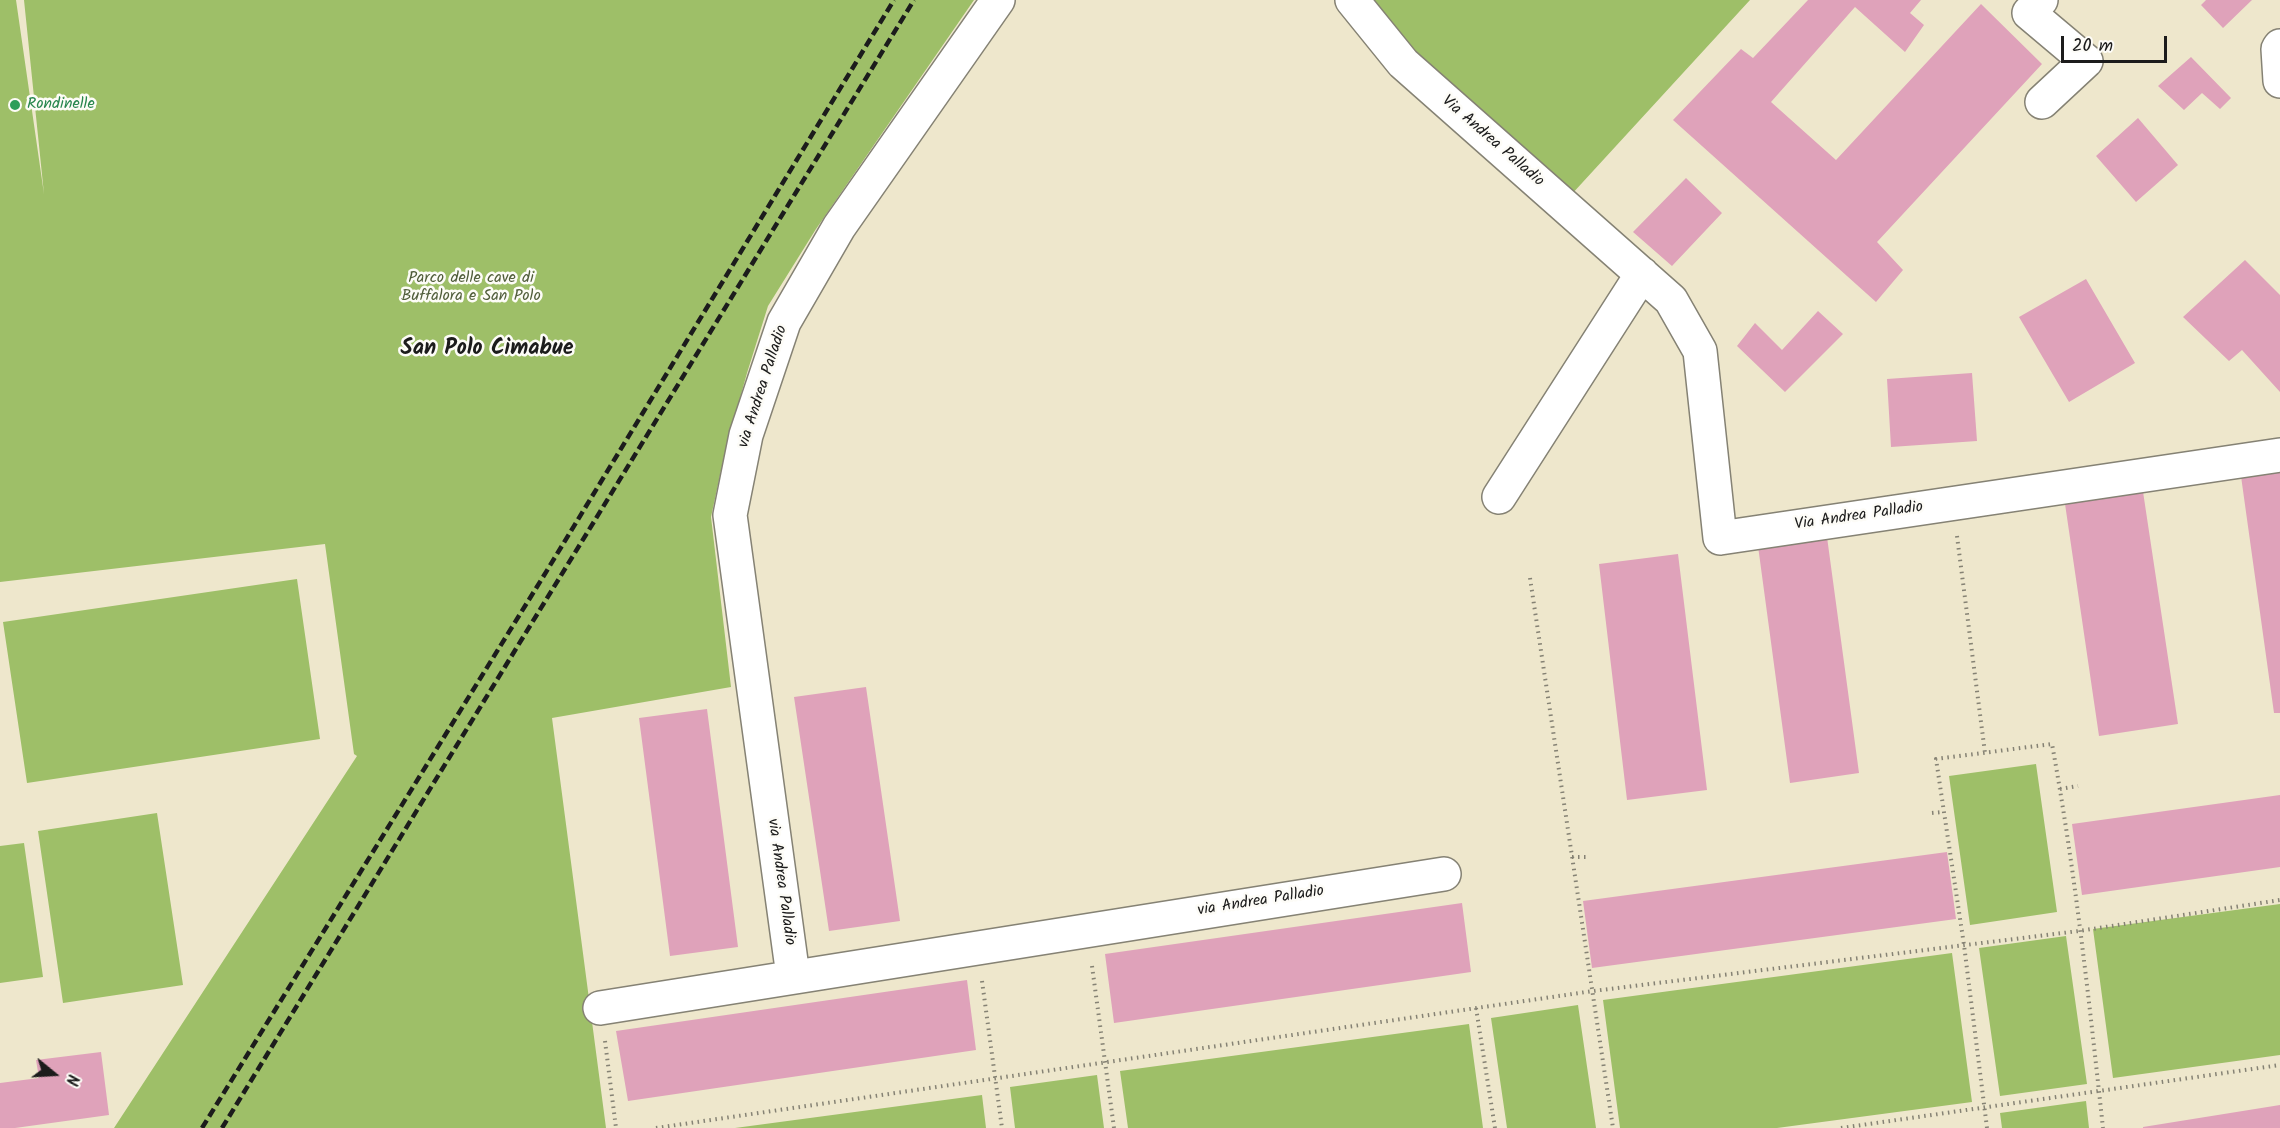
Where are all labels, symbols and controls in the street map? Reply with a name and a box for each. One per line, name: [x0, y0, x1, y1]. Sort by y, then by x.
scale bar: [2064, 24, 2170, 62]
text: 20 m: [2072, 32, 2113, 61]
street label: Via Andrea Palladio: [1437, 92, 1547, 192]
place label: Rondinelle: [27, 95, 95, 115]
marker: Rondinelle: [8, 98, 22, 112]
park label: Parco delle cave di Buffalora e San Polo: [401, 269, 541, 307]
street label: via Andrea Palladio: [735, 323, 793, 451]
district label: San Polo Cimabue: [401, 337, 573, 363]
street label: Via Andrea Palladio: [1794, 498, 1924, 536]
street label: via Andrea Palladio: [762, 817, 798, 947]
street label: via Andrea Palladio: [1196, 883, 1326, 921]
north arrow: [24, 1044, 84, 1104]
text: N: [58, 1071, 85, 1088]

